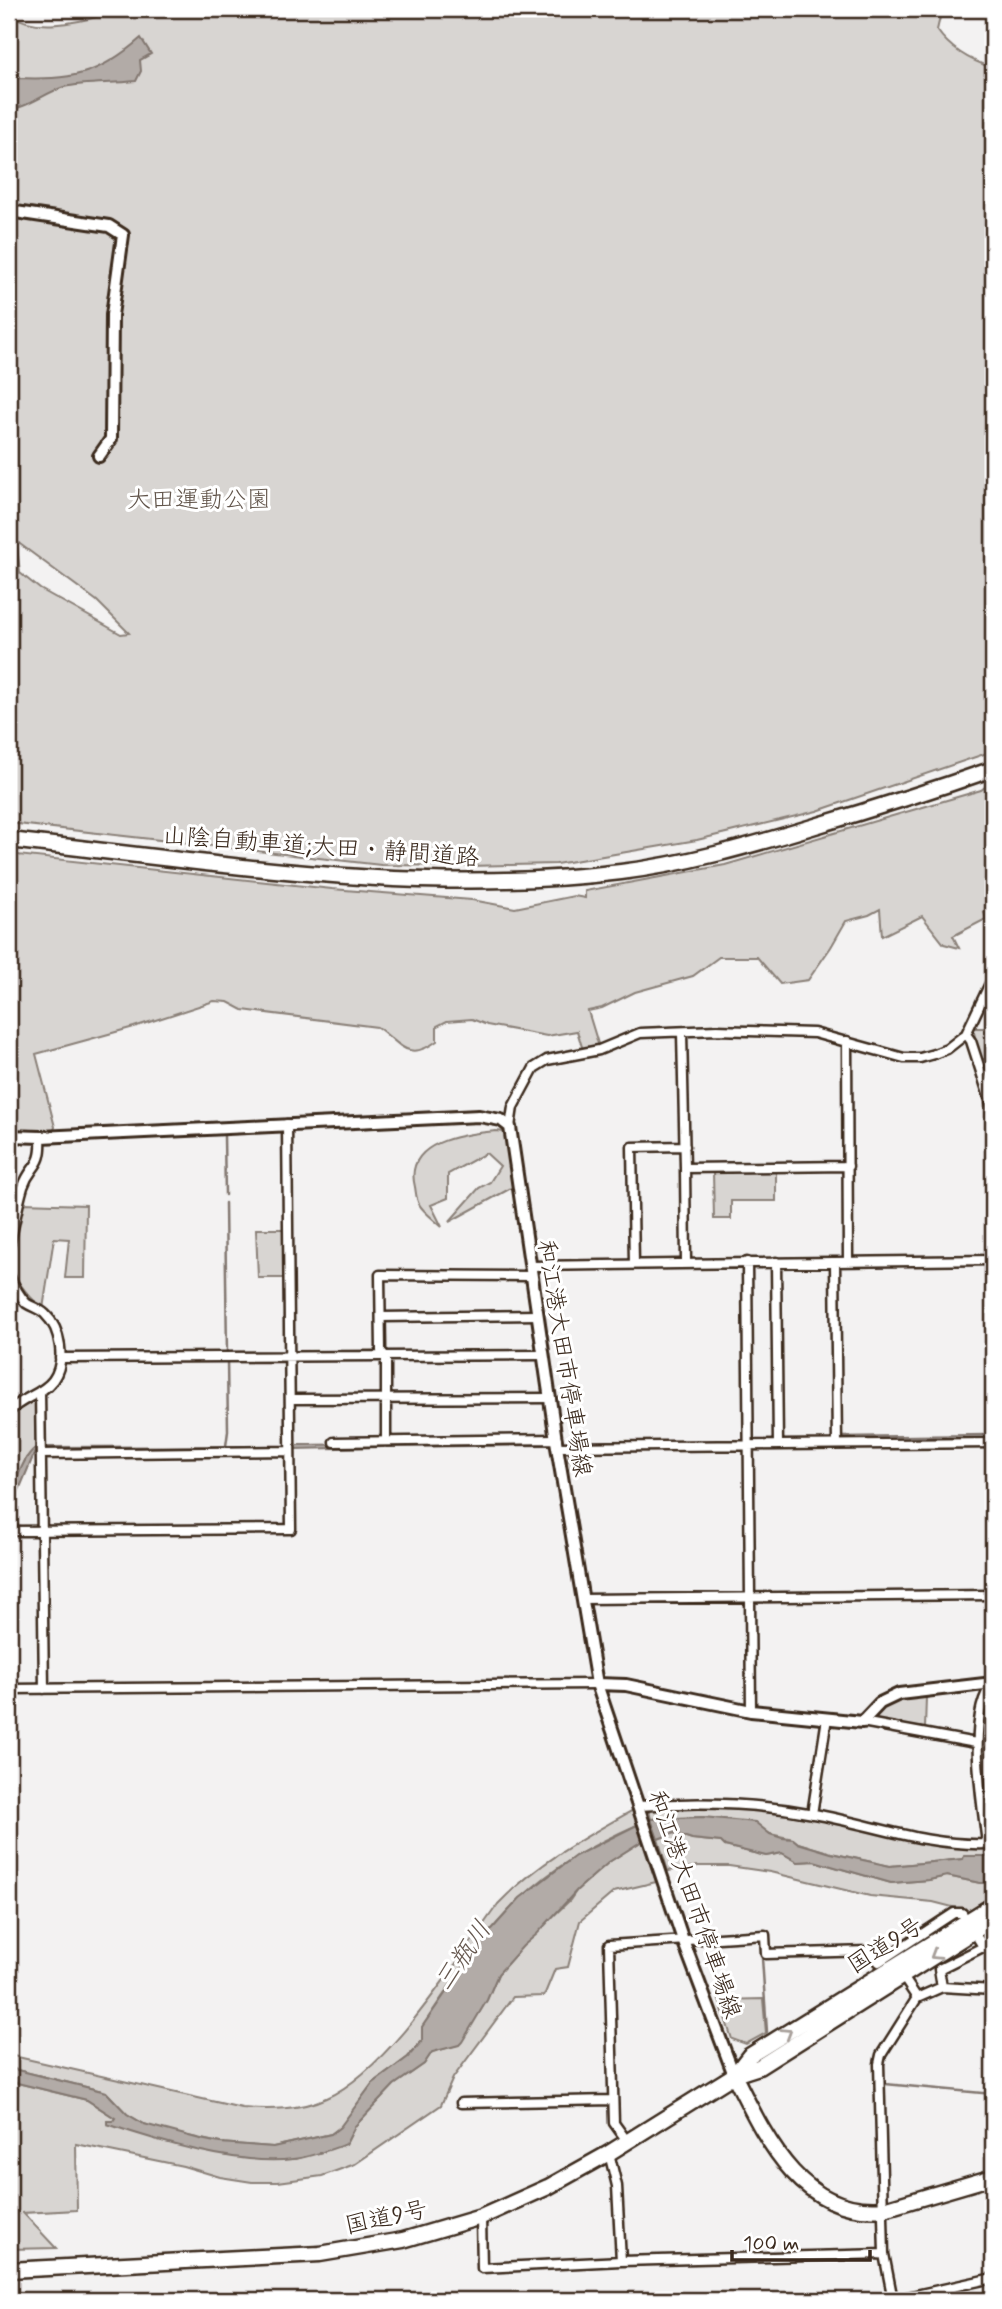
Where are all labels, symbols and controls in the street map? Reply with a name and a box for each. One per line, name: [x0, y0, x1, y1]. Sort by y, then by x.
park label: 大田運動公園: [127, 485, 271, 516]
street label: 山陰自動車道;大田・静間道路: [161, 821, 480, 874]
street label: 和江港大田市停車場線: [529, 1237, 598, 1479]
street label: 和江港大田市停車場線: [640, 1786, 747, 2023]
street label: 国道9号: [842, 1911, 930, 1982]
water label: 三瓶川: [427, 1914, 500, 1998]
one-way arrow: [930, 1947, 943, 1960]
one-way arrow: [779, 2028, 792, 2041]
street label: 国道9号: [342, 2195, 431, 2242]
scale bar: [732, 2218, 871, 2262]
text: 100 m: [743, 2230, 799, 2258]

